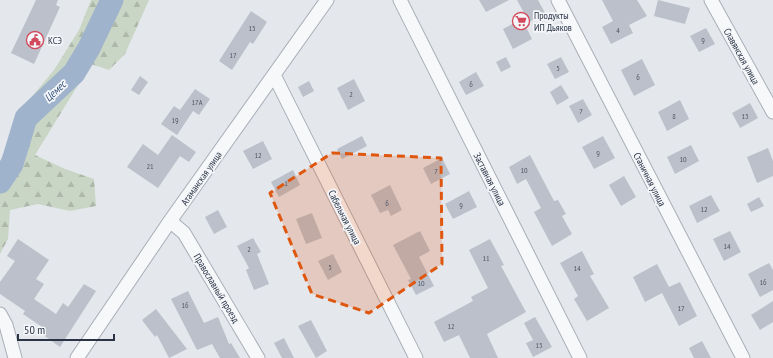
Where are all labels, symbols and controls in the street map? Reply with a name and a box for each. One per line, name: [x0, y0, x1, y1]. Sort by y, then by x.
place label: Продукты ИП Дьяков: [534, 9, 572, 34]
supermarket icon: Продукты ИП Дьяков: [511, 11, 531, 31]
house number: 15: [248, 23, 256, 33]
house number: 4: [616, 25, 620, 35]
street label: Славянская улица: [721, 26, 762, 87]
public building icon: КСЭ: [25, 30, 45, 50]
place label: КСЭ: [48, 34, 62, 47]
house number: 9: [701, 35, 705, 45]
house number: 17: [229, 50, 237, 60]
house number: 5: [556, 63, 560, 73]
house number: 6: [636, 72, 640, 82]
water label: Цемес: [41, 77, 70, 104]
house number: 6: [469, 79, 473, 89]
house number: 2: [349, 89, 353, 99]
house number: 17А: [192, 97, 203, 107]
house number: 7: [579, 106, 583, 116]
house number: 8: [672, 111, 676, 121]
house number: 13: [741, 111, 749, 121]
house number: 19: [171, 115, 179, 125]
house number: 9: [596, 148, 600, 158]
street label: Атаманская улица: [178, 149, 225, 208]
house number: 12: [254, 150, 262, 160]
street label: Станичная улица: [630, 150, 669, 208]
street label: Заставная улица: [471, 151, 508, 208]
house number: 10: [679, 154, 687, 164]
house number: 21: [146, 161, 154, 171]
house number: 10: [520, 165, 528, 175]
house number: 7: [434, 166, 438, 176]
house number: 1: [284, 178, 288, 188]
street label: Сабельная улица: [325, 188, 364, 247]
house number: 6: [385, 198, 389, 208]
house number: 9: [459, 200, 463, 210]
house number: 12: [700, 204, 708, 214]
house number: 14: [723, 241, 731, 251]
house number: 2: [247, 244, 251, 254]
street label: Православный проезд: [191, 251, 243, 326]
house number: 11: [482, 253, 490, 263]
house number: 5: [328, 262, 332, 272]
house number: 14: [573, 263, 581, 273]
house number: 16: [759, 277, 767, 287]
house number: 10: [417, 278, 425, 288]
house number: 16: [181, 300, 189, 310]
house number: 17: [677, 303, 685, 313]
scale bar: [18, 316, 114, 342]
house number: 12: [447, 321, 455, 331]
text: 50 m: [24, 322, 45, 337]
house number: 15: [535, 340, 543, 350]

